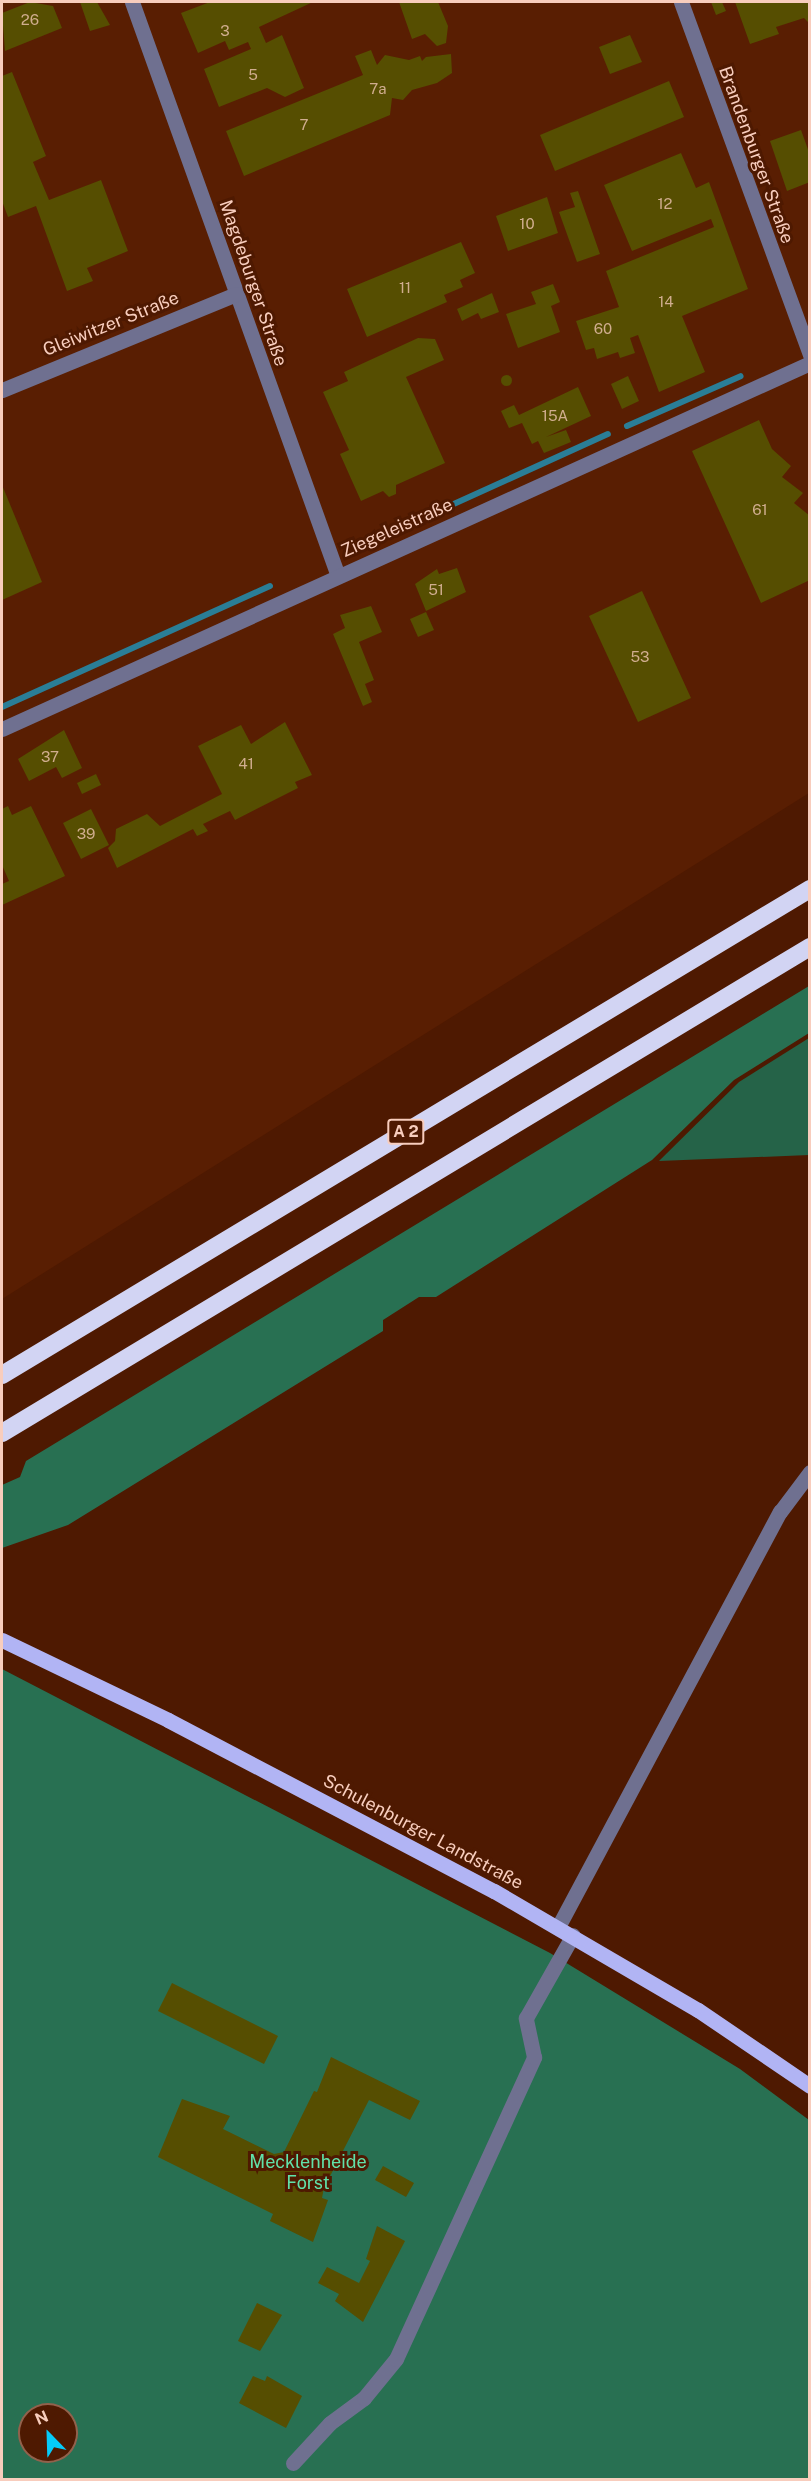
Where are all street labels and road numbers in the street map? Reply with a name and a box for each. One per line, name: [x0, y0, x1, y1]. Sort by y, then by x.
street label: Brandenburger Straße: [714, 63, 798, 247]
street label: Magdeburger Straße: [214, 197, 292, 369]
street label: Gleiwitzer Straße: [40, 287, 182, 361]
street label: Ziegeleistraße: [338, 494, 456, 562]
road number: A 2: [386, 1119, 426, 1145]
street label: Schulenburger Landstraße: [319, 1770, 527, 1894]

